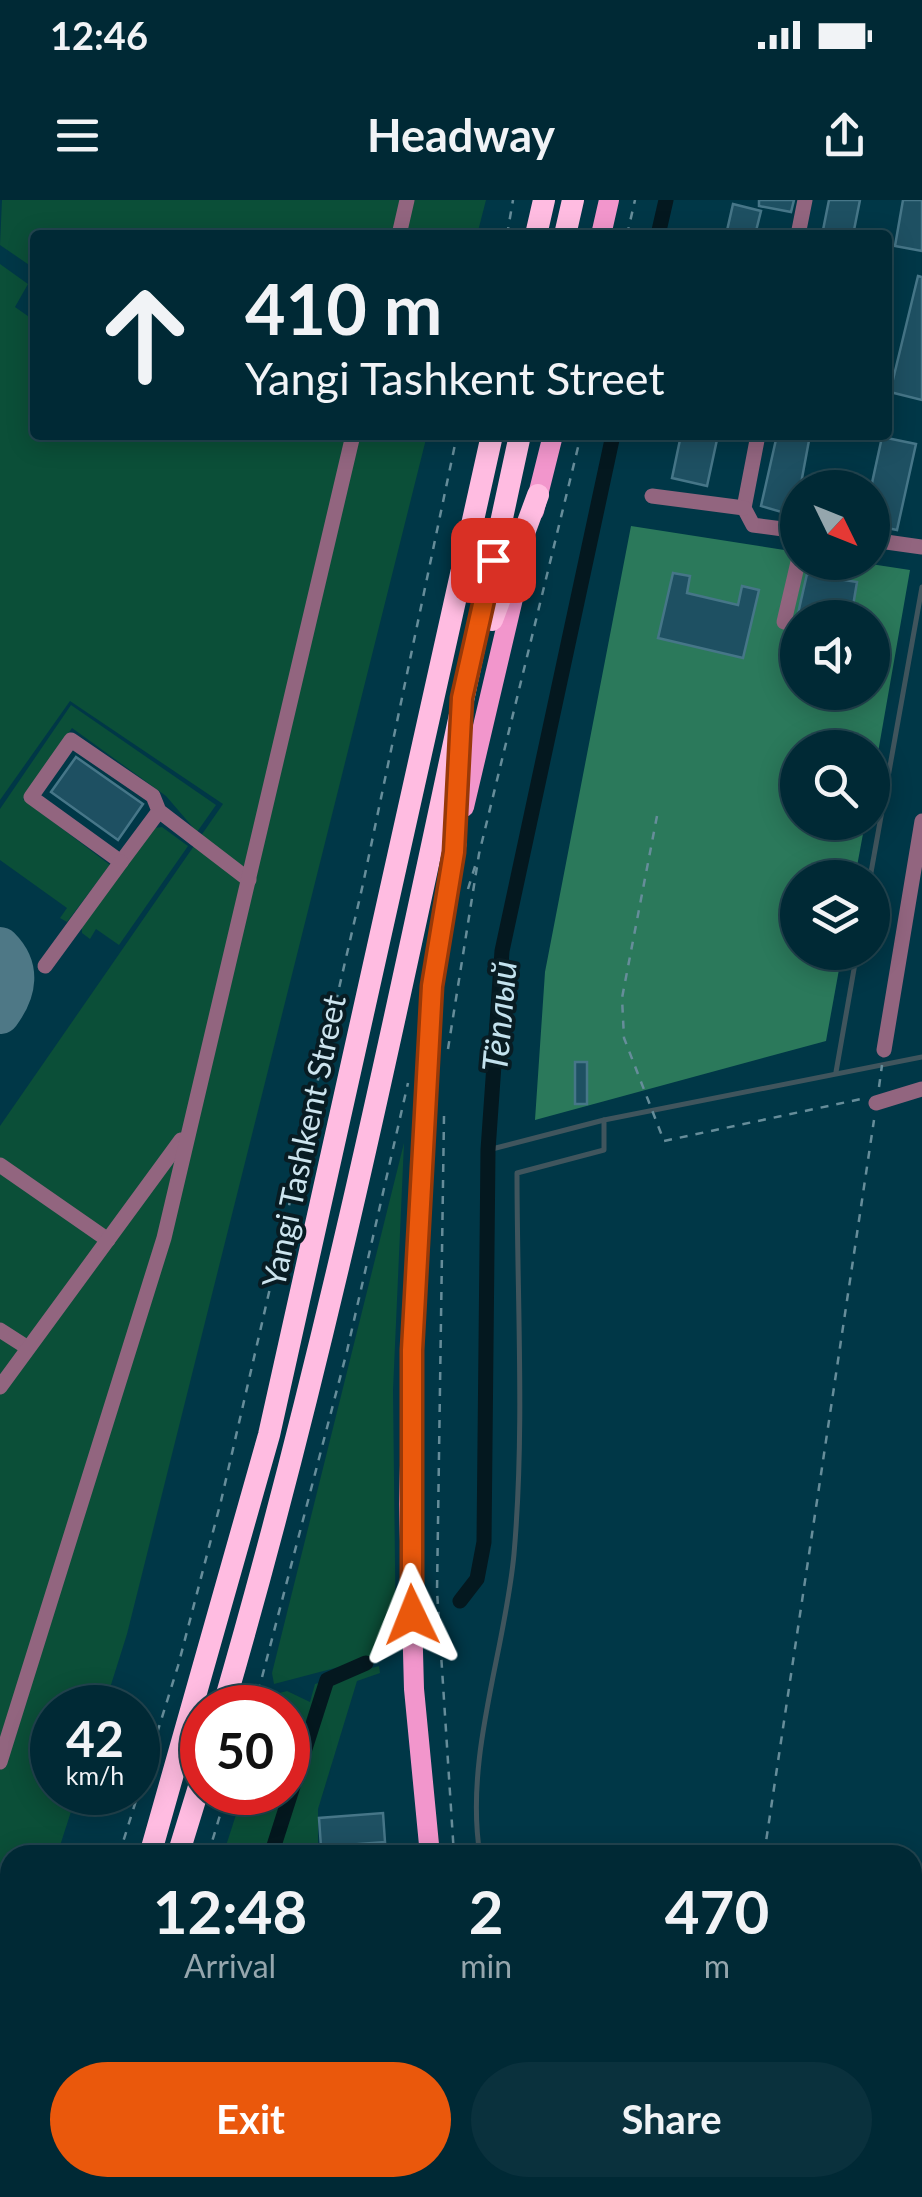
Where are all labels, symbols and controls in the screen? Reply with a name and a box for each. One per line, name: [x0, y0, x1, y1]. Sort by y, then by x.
text: 12:46: [50, 12, 148, 58]
icon: menu: [50, 108, 105, 163]
text: Headway: [367, 108, 555, 162]
icon: share: [817, 108, 872, 163]
text: 410 m: [245, 266, 442, 350]
icon: ahead: [80, 270, 210, 400]
text: Yangi Tashkent Street: [245, 351, 665, 405]
north arrow: [780, 470, 890, 580]
map controls: [780, 470, 890, 970]
pin: [451, 518, 536, 603]
icon: arrive: [466, 533, 521, 588]
button: sound: [780, 600, 890, 710]
button: search: [780, 730, 890, 840]
button: layers: [780, 860, 890, 970]
water label: Тёплый: [472, 959, 524, 1073]
street label: Yangi Tashkent Street: [253, 991, 353, 1291]
position arrow: [360, 1563, 464, 1667]
speed limit sign: 50: [180, 1685, 310, 1815]
text: 42: [66, 1708, 124, 1768]
text: km/h: [66, 1760, 124, 1790]
text: 12:48: [153, 1875, 307, 1947]
text: 2: [469, 1875, 504, 1947]
text: 470: [665, 1875, 769, 1947]
text: Arrival: [184, 1946, 276, 1985]
text: min: [460, 1946, 512, 1985]
text: m: [704, 1946, 730, 1985]
button: Exit: [50, 2062, 451, 2177]
button: Share: [471, 2062, 872, 2177]

